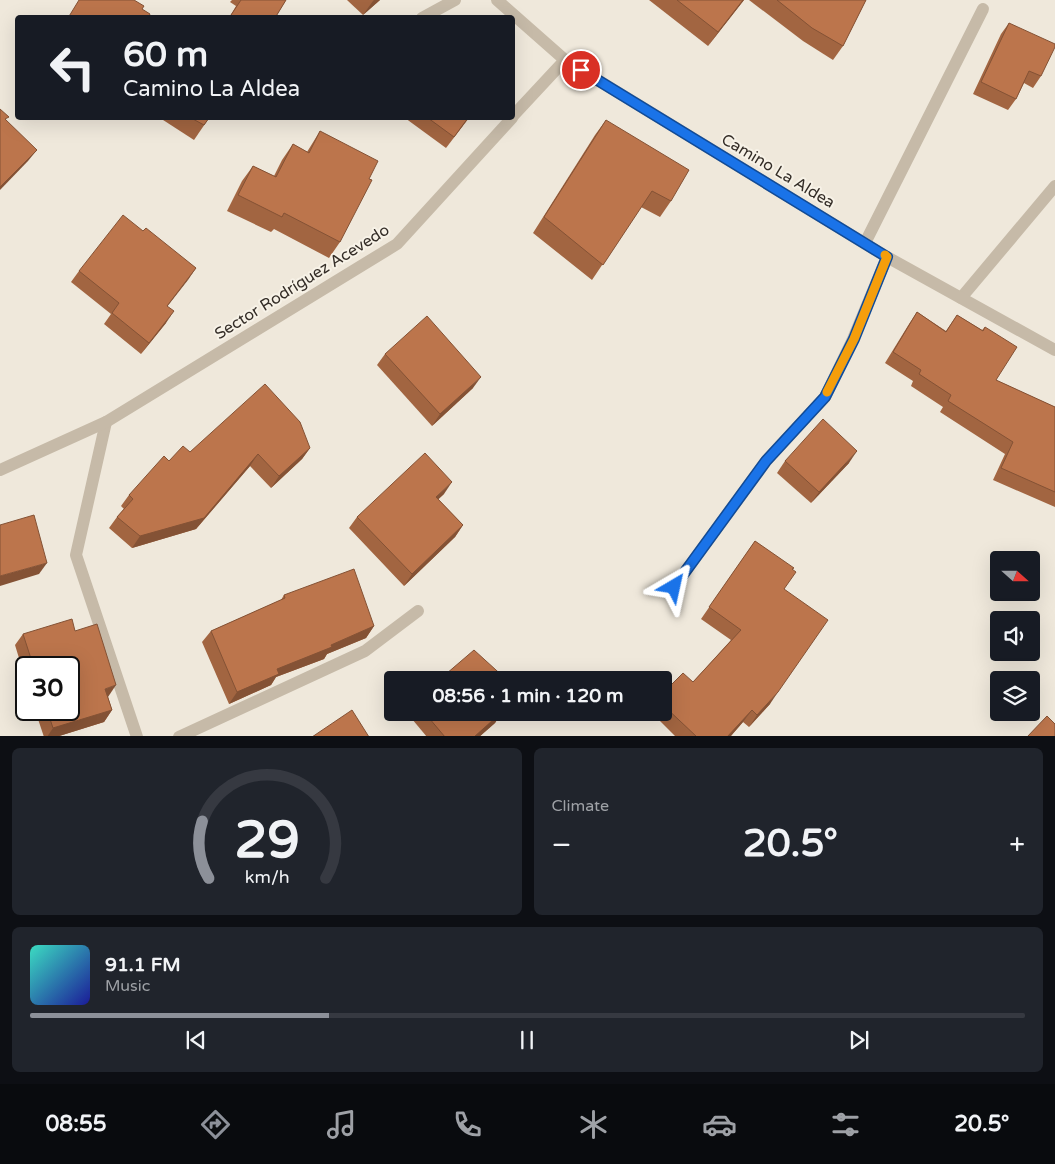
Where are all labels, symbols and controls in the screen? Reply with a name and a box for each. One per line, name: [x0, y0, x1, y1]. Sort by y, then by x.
text: 60 m: [123, 34, 208, 76]
icon: left: [40, 35, 105, 100]
pin: [560, 49, 602, 91]
icon: arrive: [567, 56, 595, 84]
text: Camino La Aldea: [123, 76, 300, 102]
street label: Camino La Aldea: [718, 129, 838, 213]
street label: Sector Rodríguez Acevedo: [211, 220, 393, 344]
north arrow: [990, 551, 1040, 601]
map controls: [990, 551, 1040, 721]
position arrow: [647, 560, 699, 612]
button: sound: [990, 611, 1040, 661]
speed limit sign: 30: [15, 656, 80, 721]
button: layers: [990, 671, 1040, 721]
text: 08:56 · 1 min · 120 m: [432, 685, 624, 707]
text: Climate: [552, 796, 609, 816]
text: 29: [234, 809, 299, 872]
text: 20.5°: [743, 821, 838, 867]
text: −: [552, 828, 571, 862]
text: +: [1009, 828, 1025, 862]
text: km/h: [244, 867, 289, 888]
text: 91.1 FM: [105, 954, 181, 976]
text: Music: [105, 976, 150, 996]
icon: previous: [182, 1026, 210, 1054]
icon: pause: [513, 1026, 541, 1054]
icon: next: [845, 1026, 873, 1054]
icon: directions: [198, 1107, 233, 1142]
icon: music: [324, 1107, 359, 1142]
icon: phone: [450, 1107, 485, 1142]
icon: climate: [576, 1107, 611, 1142]
icon: car: [702, 1107, 737, 1142]
icon: filters: [828, 1107, 863, 1142]
text: 08:55: [46, 1111, 107, 1137]
text: 20.5°: [954, 1111, 1009, 1137]

